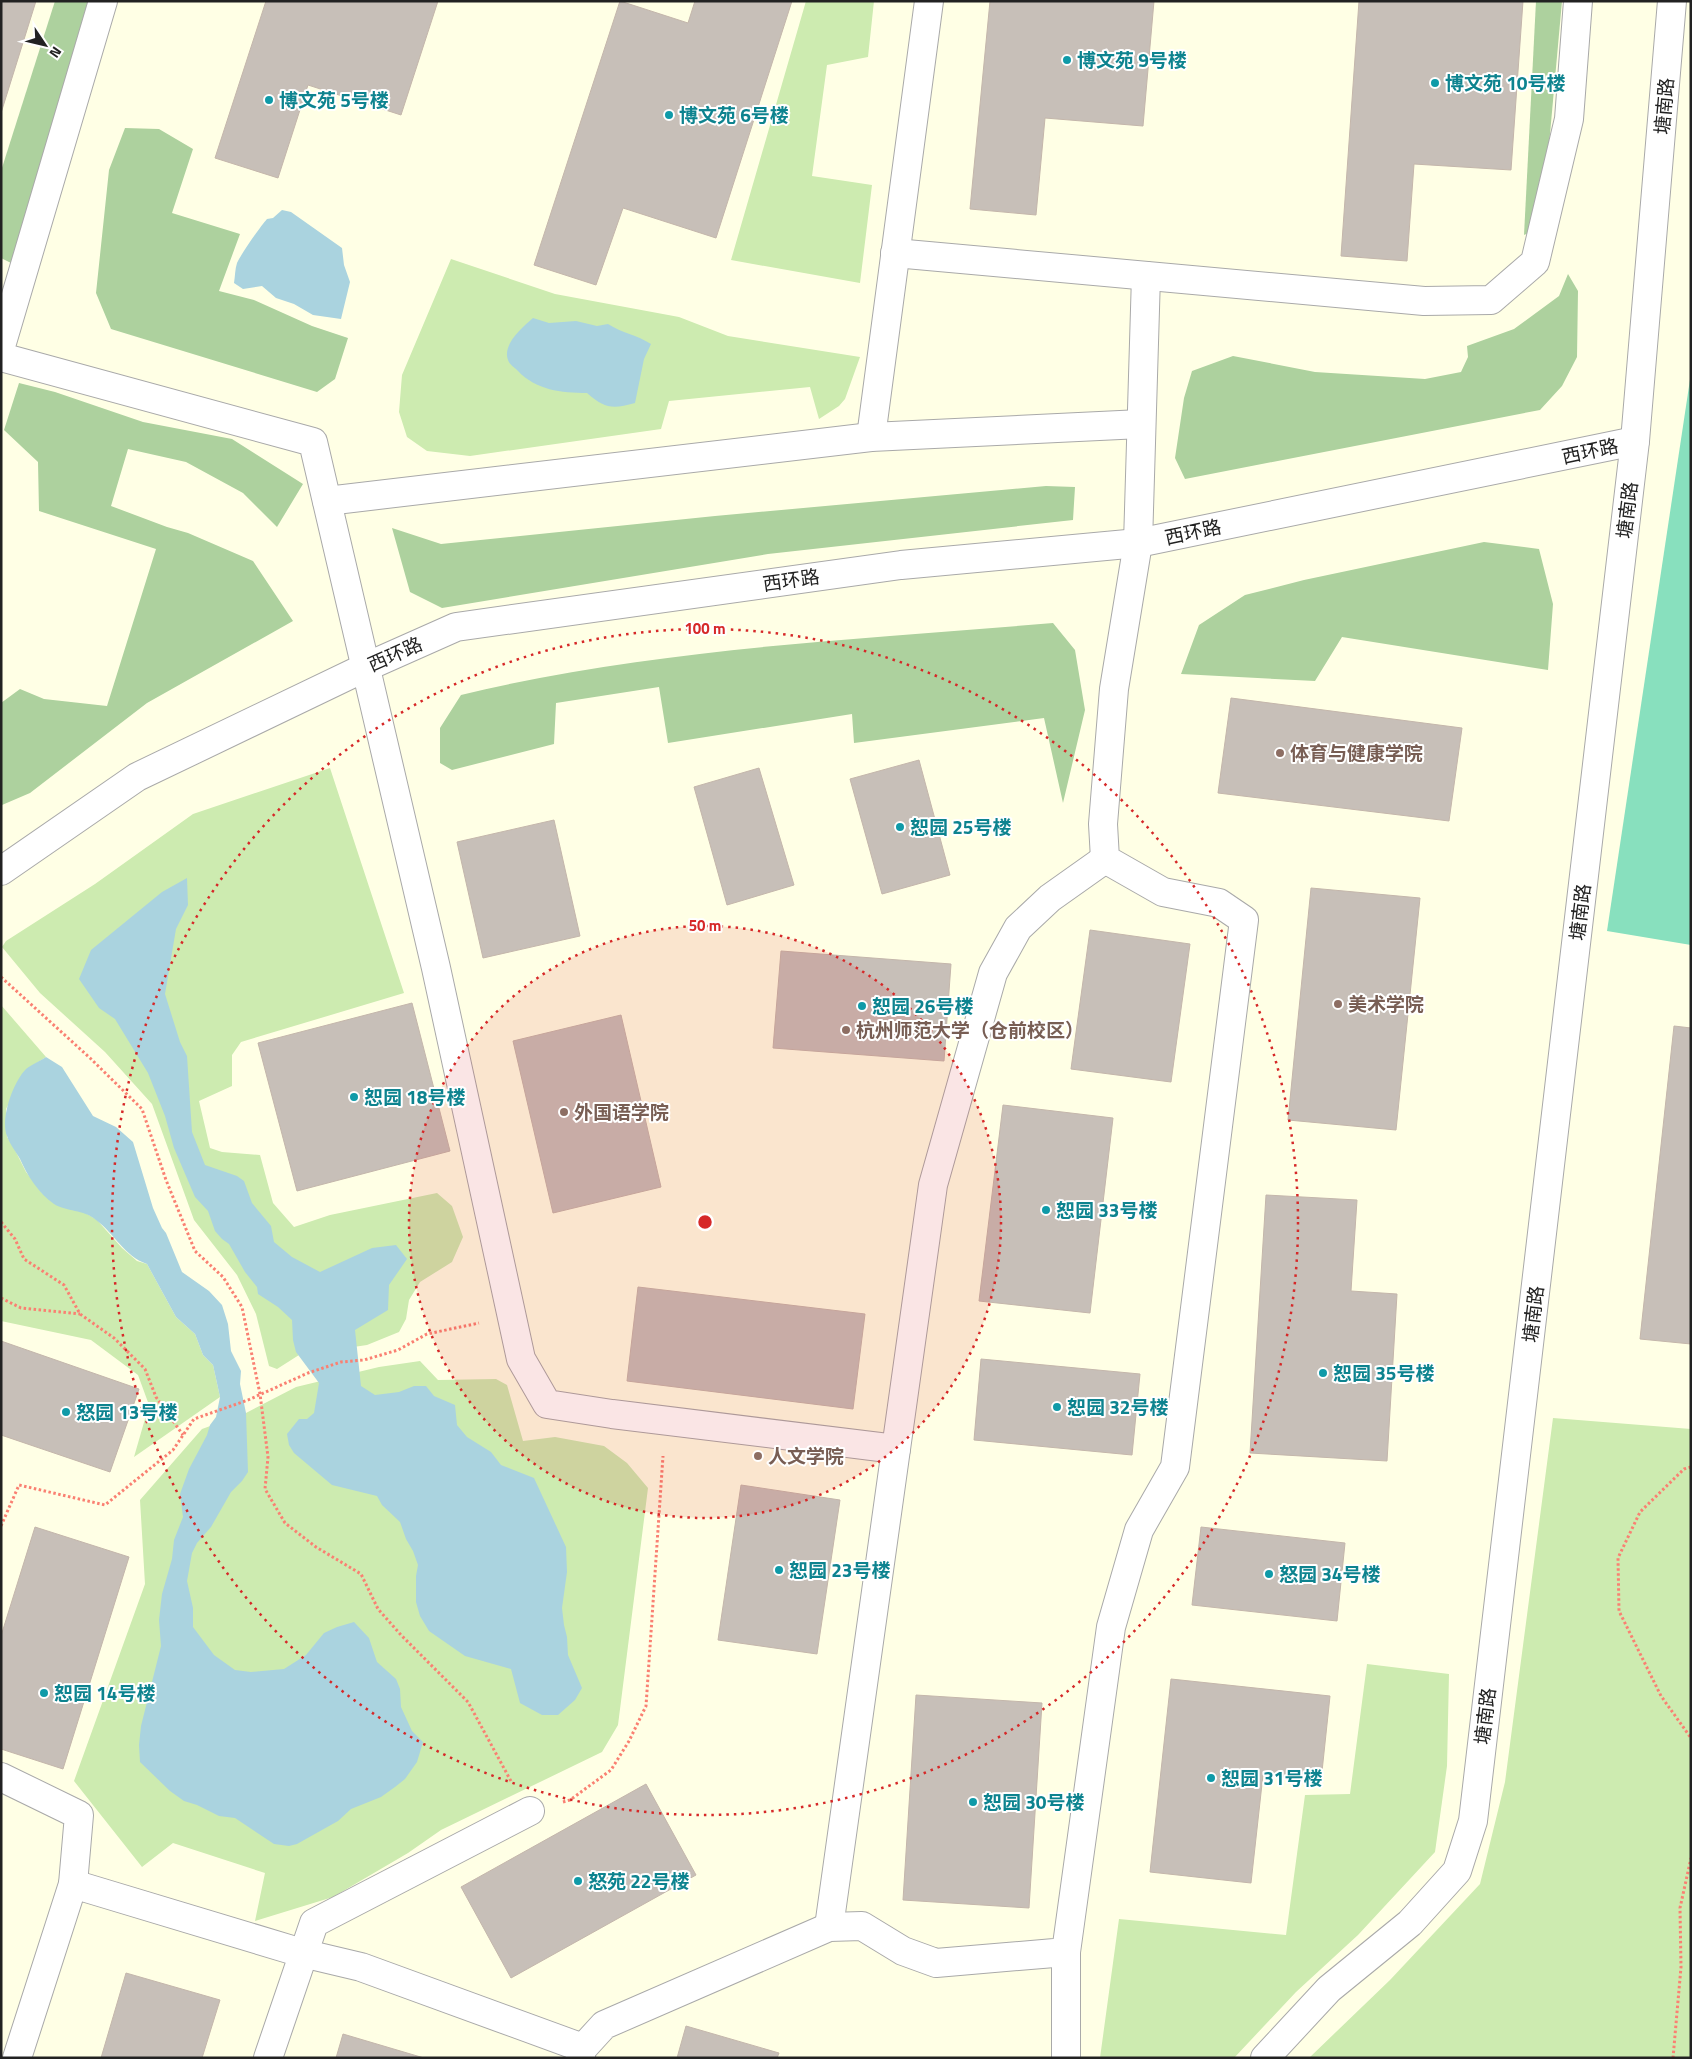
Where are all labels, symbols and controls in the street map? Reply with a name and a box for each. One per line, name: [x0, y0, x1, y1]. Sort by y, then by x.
north arrow: [20, 20, 70, 70]
text: N: [45, 43, 67, 63]
place label: 博文苑 9号楼: [1077, 45, 1187, 74]
marker: 博文苑 9号楼: [1061, 54, 1073, 66]
place label: 博文苑 10号楼: [1445, 68, 1565, 97]
street label: 塘南路: [1647, 76, 1680, 136]
marker: 博文苑 10号楼: [1429, 77, 1441, 89]
place label: 博文苑 5号楼: [279, 85, 389, 114]
marker: 博文苑 5号楼: [263, 94, 275, 106]
place label: 博文苑 6号楼: [679, 100, 789, 129]
marker: 博文苑 6号楼: [663, 109, 675, 121]
street label: 西环路: [1559, 430, 1621, 471]
street label: 塘南路: [1609, 480, 1644, 540]
street label: 西环路: [1162, 511, 1224, 552]
street label: 西环路: [761, 561, 821, 598]
text: 100 m: [684, 617, 726, 640]
street label: 西环路: [363, 629, 427, 678]
place label: 体育与健康学院: [1290, 738, 1423, 767]
marker: 体育与健康学院: [1274, 747, 1286, 759]
place label: 恕园 25号楼: [910, 812, 1011, 841]
marker: 恕园 25号楼: [894, 821, 906, 833]
street label: 塘南路: [1562, 882, 1597, 942]
text: 50 m: [689, 914, 721, 937]
place label: 美术学院: [1348, 989, 1424, 1018]
place label: 恕园 26号楼: [872, 991, 973, 1020]
marker: 美术学院: [1332, 998, 1344, 1010]
marker: 恕园 26号楼: [856, 1000, 868, 1012]
place label: 杭州师范大学（仓前校区）: [856, 1015, 1084, 1044]
marker: 杭州师范大学（仓前校区）: [840, 1024, 852, 1036]
place label: 恕园 18号楼: [364, 1082, 465, 1111]
marker: 恕园 18号楼: [348, 1091, 360, 1103]
place label: 外国语学院: [574, 1097, 669, 1126]
marker: 外国语学院: [558, 1106, 570, 1118]
place label: 恕园 33号楼: [1056, 1195, 1157, 1224]
marker: 恕园 33号楼: [1040, 1204, 1052, 1216]
centre of rings: [696, 1213, 714, 1231]
street label: 塘南路: [1515, 1284, 1550, 1344]
place label: 恕园 35号楼: [1333, 1358, 1434, 1387]
marker: 恕园 35号楼: [1317, 1367, 1329, 1379]
place label: 恕园 32号楼: [1067, 1392, 1168, 1421]
place label: 怒园 13号楼: [76, 1397, 177, 1426]
marker: 恕园 32号楼: [1051, 1401, 1063, 1413]
marker: 怒园 13号楼: [60, 1406, 72, 1418]
place label: 人文学院: [768, 1441, 844, 1470]
marker: 人文学院: [752, 1450, 764, 1462]
place label: 恕园 23号楼: [789, 1555, 890, 1584]
place label: 怒园 34号楼: [1279, 1559, 1380, 1588]
marker: 恕园 23号楼: [773, 1564, 785, 1576]
marker: 怒园 34号楼: [1263, 1568, 1275, 1580]
place label: 恕园 14号楼: [54, 1678, 155, 1707]
street label: 塘南路: [1467, 1686, 1502, 1746]
marker: 恕园 14号楼: [38, 1687, 50, 1699]
place label: 恕园 31号楼: [1221, 1763, 1322, 1792]
marker: 恕园 31号楼: [1205, 1772, 1217, 1784]
place label: 恕园 30号楼: [983, 1787, 1084, 1816]
marker: 恕园 30号楼: [967, 1796, 979, 1808]
place label: 怒苑 22号楼: [588, 1866, 689, 1895]
marker: 怒苑 22号楼: [572, 1875, 584, 1887]

